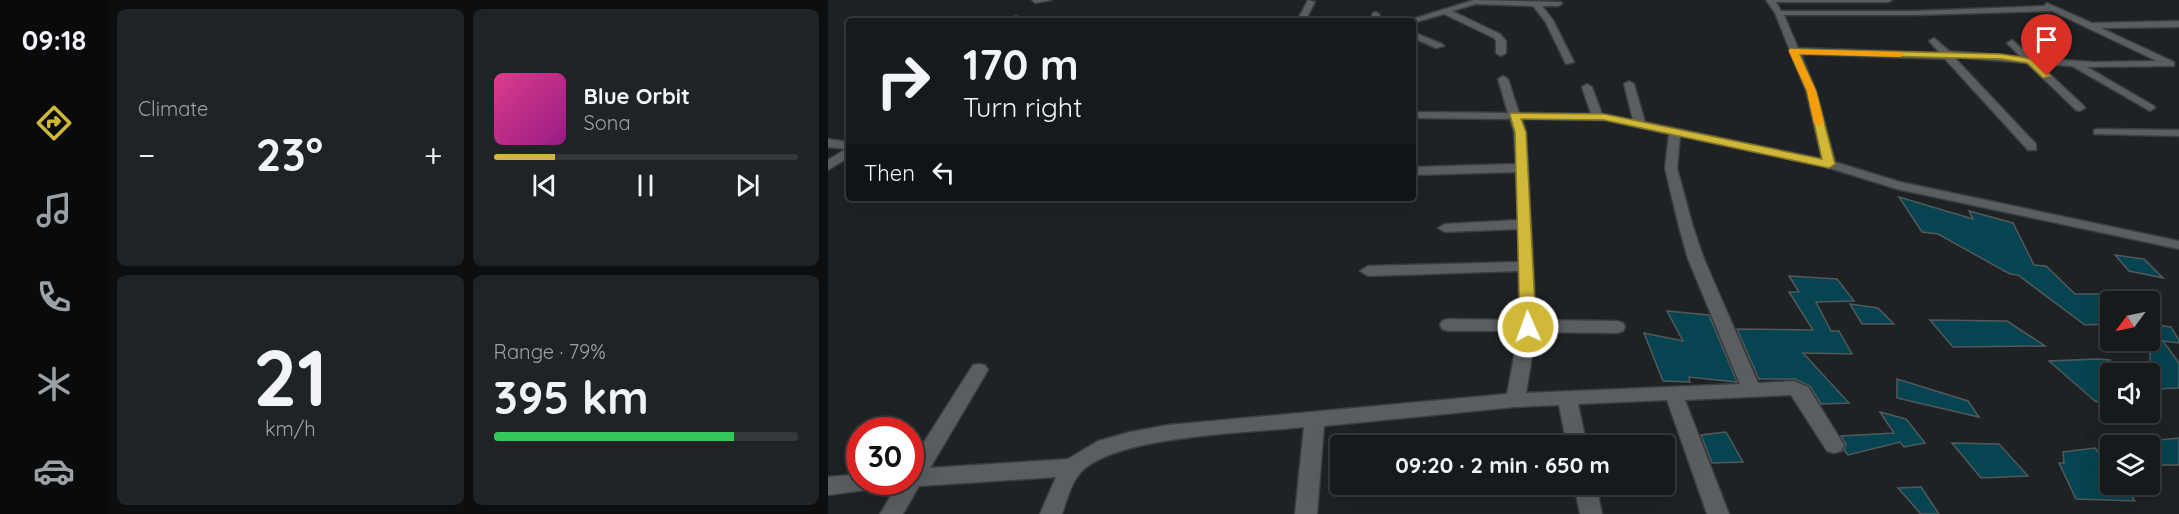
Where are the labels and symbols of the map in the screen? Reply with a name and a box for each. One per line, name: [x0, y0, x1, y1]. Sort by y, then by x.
pin: [2021, 14, 2072, 76]
north arrow: [2100, 291, 2160, 351]
position arrow: [1496, 295, 1560, 359]
speed limit sign: 30: [846, 417, 924, 495]

